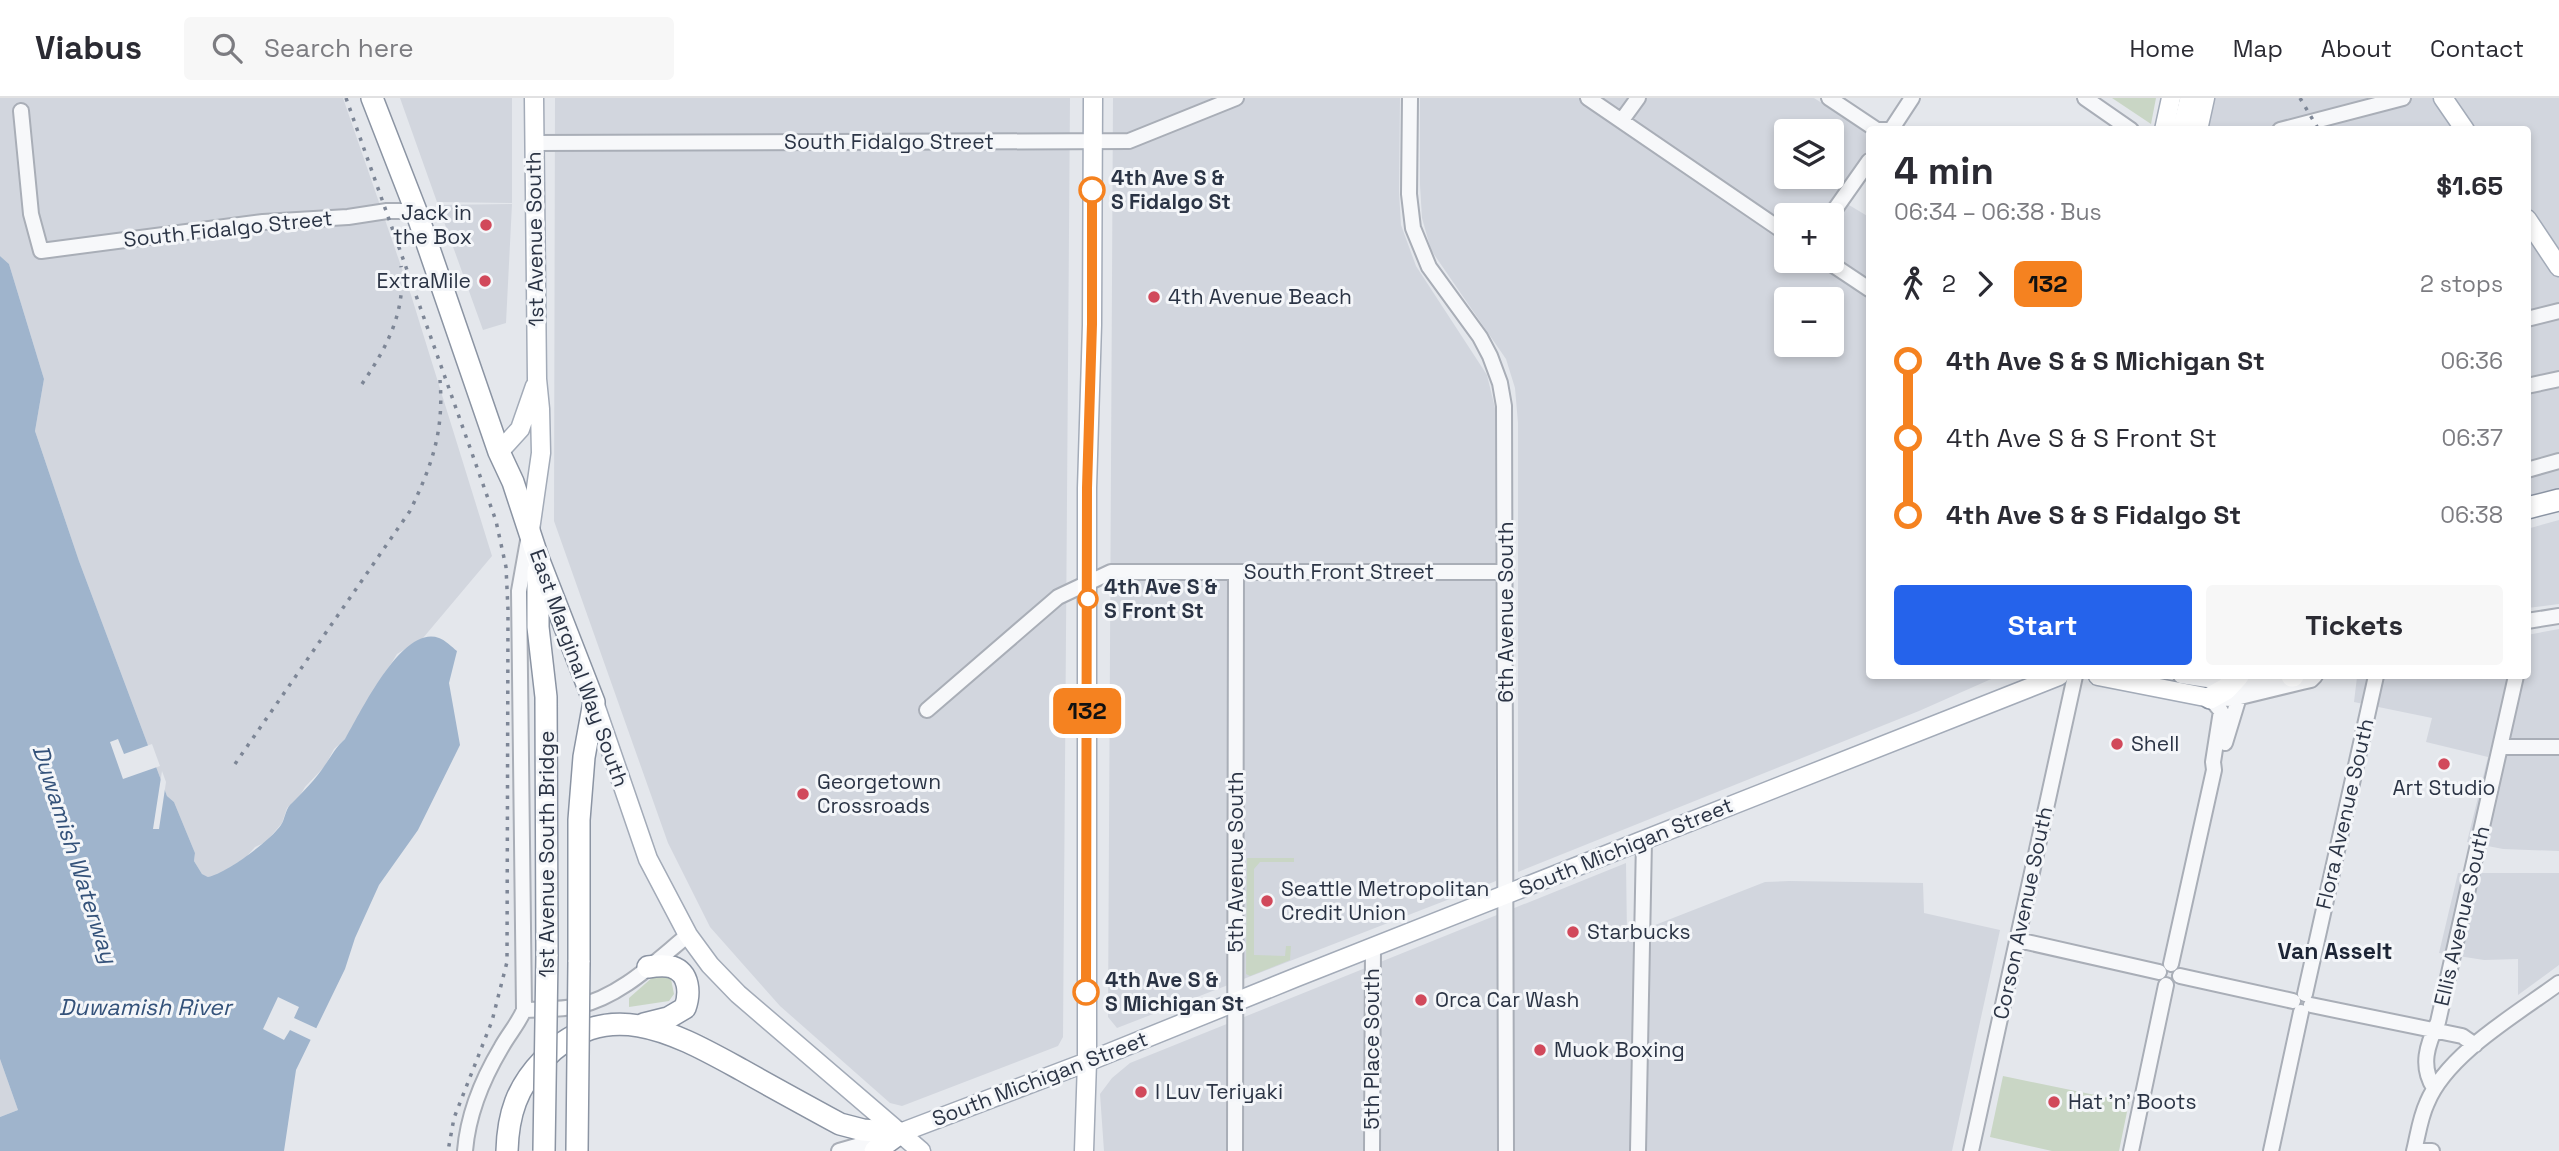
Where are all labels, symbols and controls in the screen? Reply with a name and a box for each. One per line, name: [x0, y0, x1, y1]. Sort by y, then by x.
search box: [184, 17, 674, 80]
text: Viabus: [35, 27, 142, 69]
icon: search: [208, 29, 246, 67]
text: Search here: [264, 31, 414, 65]
text: Home: [2129, 33, 2195, 64]
text: Map: [2233, 33, 2283, 64]
text: About: [2321, 33, 2392, 64]
text: Contact: [2430, 33, 2524, 64]
map controls: [1774, 119, 1844, 357]
button: layers: [1774, 119, 1844, 189]
street label: South Fidalgo Street: [784, 128, 994, 155]
text: 4 min: [1894, 147, 1994, 195]
street label: 1st Avenue South: [519, 151, 550, 327]
place label: 4th Ave S & S Fidalgo St: [1111, 164, 1231, 215]
text: $1.65: [2436, 169, 2503, 203]
marker: 4th Ave S & S Fidalgo St: [1079, 177, 1105, 203]
text: 06:34 – 06:38 · Bus: [1894, 197, 2102, 227]
place label: Jack in the Box: [393, 199, 472, 250]
button: +: [1774, 203, 1844, 273]
street label: South Fidalgo Street: [122, 204, 334, 253]
marker: Jack in the Box: [478, 217, 494, 233]
icon: walk: [1894, 265, 1932, 303]
icon: forward: [1966, 265, 2004, 303]
place label: ExtraMile: [377, 267, 471, 294]
text: 132: [2028, 268, 2068, 299]
text: 2: [1942, 269, 1956, 299]
text: 2 stops: [2420, 269, 2503, 299]
marker: ExtraMile: [477, 273, 493, 289]
place label: 4th Avenue Beach: [1168, 283, 1352, 310]
button: −: [1774, 287, 1844, 357]
marker: 4th Avenue Beach: [1146, 289, 1162, 305]
text: 4th Ave S & S Michigan St: [1946, 344, 2265, 378]
text: 06:36: [2440, 346, 2503, 376]
text: 4th Ave S & S Front St: [1946, 421, 2217, 455]
text: 06:37: [2441, 423, 2503, 453]
text: 4th Ave S & S Fidalgo St: [1946, 498, 2241, 532]
text: 06:38: [2440, 500, 2503, 530]
street label: 6th Avenue South: [1492, 521, 1519, 703]
street label: East Marginal Way South: [524, 545, 635, 790]
street label: South Front Street: [1244, 558, 1434, 585]
place label: 4th Ave S & S Front St: [1104, 573, 1218, 624]
button: Start: [1894, 585, 2192, 665]
button: Tickets: [2206, 585, 2503, 665]
marker: 4th Ave S & S Front St: [1078, 589, 1098, 609]
line badge: 132: [1047, 688, 1127, 734]
text: 132: [1067, 695, 1107, 726]
street label: Flora Avenue South: [2309, 716, 2380, 912]
place label: Shell: [2131, 730, 2179, 757]
street label: 1st Avenue South Bridge: [533, 731, 560, 977]
marker: Shell: [2109, 736, 2125, 752]
water label: Duwamish Waterway: [25, 741, 125, 968]
marker: Art Studio: [2436, 756, 2452, 772]
place label: Georgetown Crossroads: [817, 768, 941, 819]
street label: 5th Avenue South: [1222, 771, 1249, 953]
place label: Art Studio: [2392, 774, 2496, 801]
marker: Georgetown Crossroads: [795, 786, 811, 802]
street label: South Michigan Street: [1515, 791, 1737, 902]
street label: Corson Avenue South: [1987, 804, 2058, 1022]
street label: Ellis Avenue South: [2428, 823, 2495, 1009]
place label: Seattle Metropolitan Credit Union: [1281, 875, 1489, 926]
marker: Seattle Metropolitan Credit Union: [1259, 893, 1275, 909]
place label: Starbucks: [1587, 918, 1691, 945]
marker: Starbucks: [1565, 924, 1581, 940]
district label: Van Asselt: [2277, 936, 2393, 966]
place label: 4th Ave S & S Michigan St: [1105, 966, 1244, 1017]
street label: 5th Place South: [1358, 968, 1385, 1130]
marker: 4th Ave S & S Michigan St: [1073, 979, 1099, 1005]
place label: Orca Car Wash: [1435, 986, 1579, 1013]
water label: Duwamish River: [59, 992, 234, 1022]
marker: Orca Car Wash: [1413, 992, 1429, 1008]
street label: South Michigan Street: [928, 1025, 1151, 1132]
place label: Muok Boxing: [1554, 1036, 1685, 1063]
marker: Muok Boxing: [1532, 1042, 1548, 1058]
place label: I Luv Teriyaki: [1155, 1078, 1283, 1105]
marker: I Luv Teriyaki: [1133, 1084, 1149, 1100]
place label: Hat 'n' Boots: [2068, 1088, 2197, 1115]
marker: Hat 'n' Boots: [2046, 1094, 2062, 1110]

